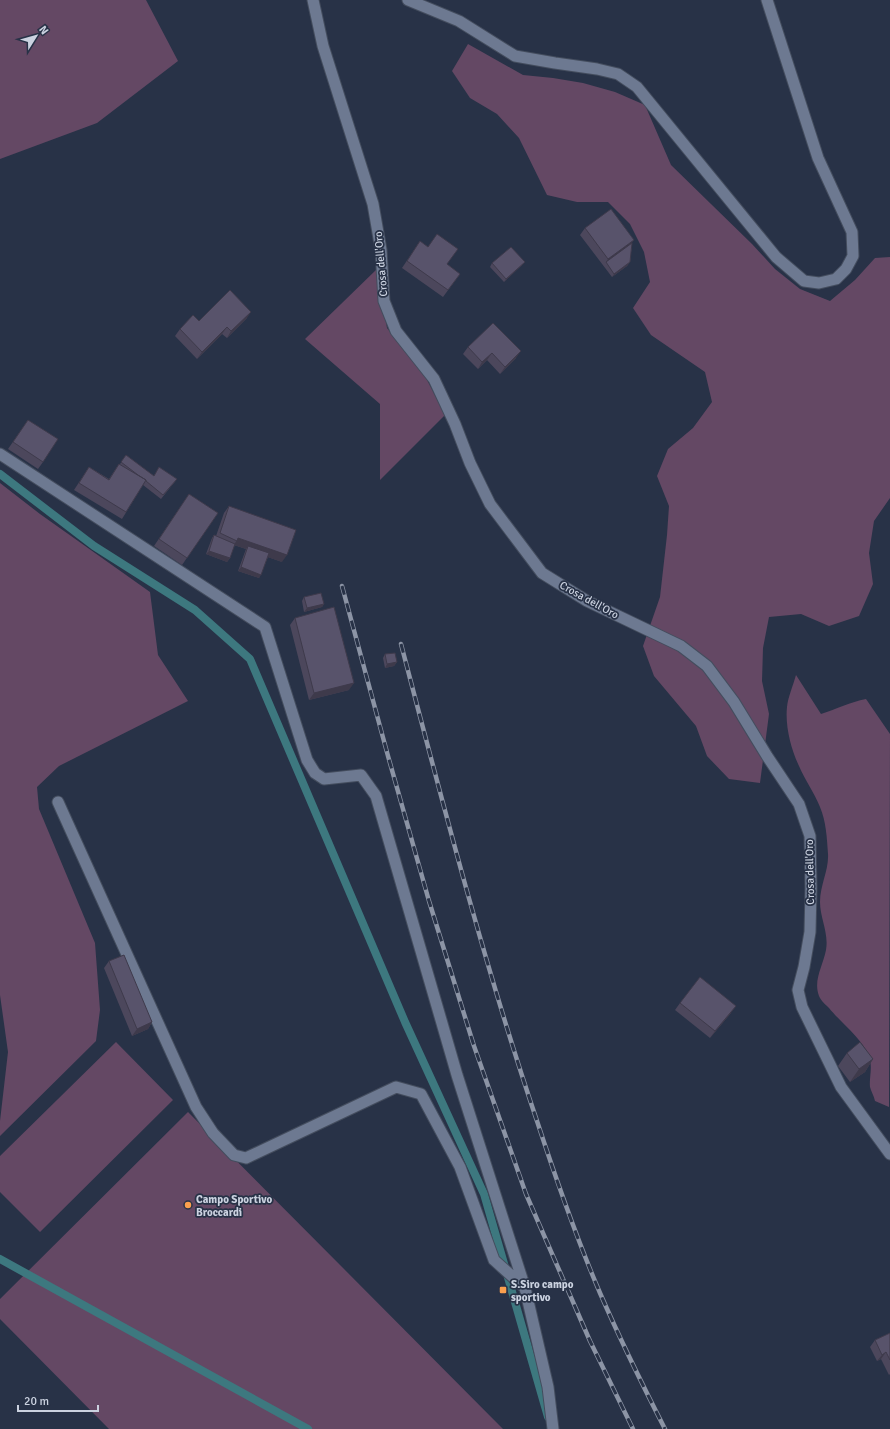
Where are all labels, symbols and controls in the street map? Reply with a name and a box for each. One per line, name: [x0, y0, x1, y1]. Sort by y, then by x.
north arrow: [16, 16, 56, 56]
text: N: [36, 23, 51, 37]
street label: Crosa dell'Oro: [372, 231, 390, 297]
street label: Crosa dell'Oro: [557, 578, 621, 622]
street label: Crosa dell'Oro: [803, 839, 817, 905]
place label: Campo Sportivo Broccardi: [196, 1193, 272, 1219]
marker: Campo Sportivo Broccardi: [183, 1200, 193, 1210]
place label: S.Siro campo sportivo: [511, 1278, 574, 1304]
marker: S.Siro campo sportivo: [498, 1285, 508, 1295]
scale bar: [18, 1387, 98, 1413]
text: 20 m: [24, 1394, 49, 1409]

